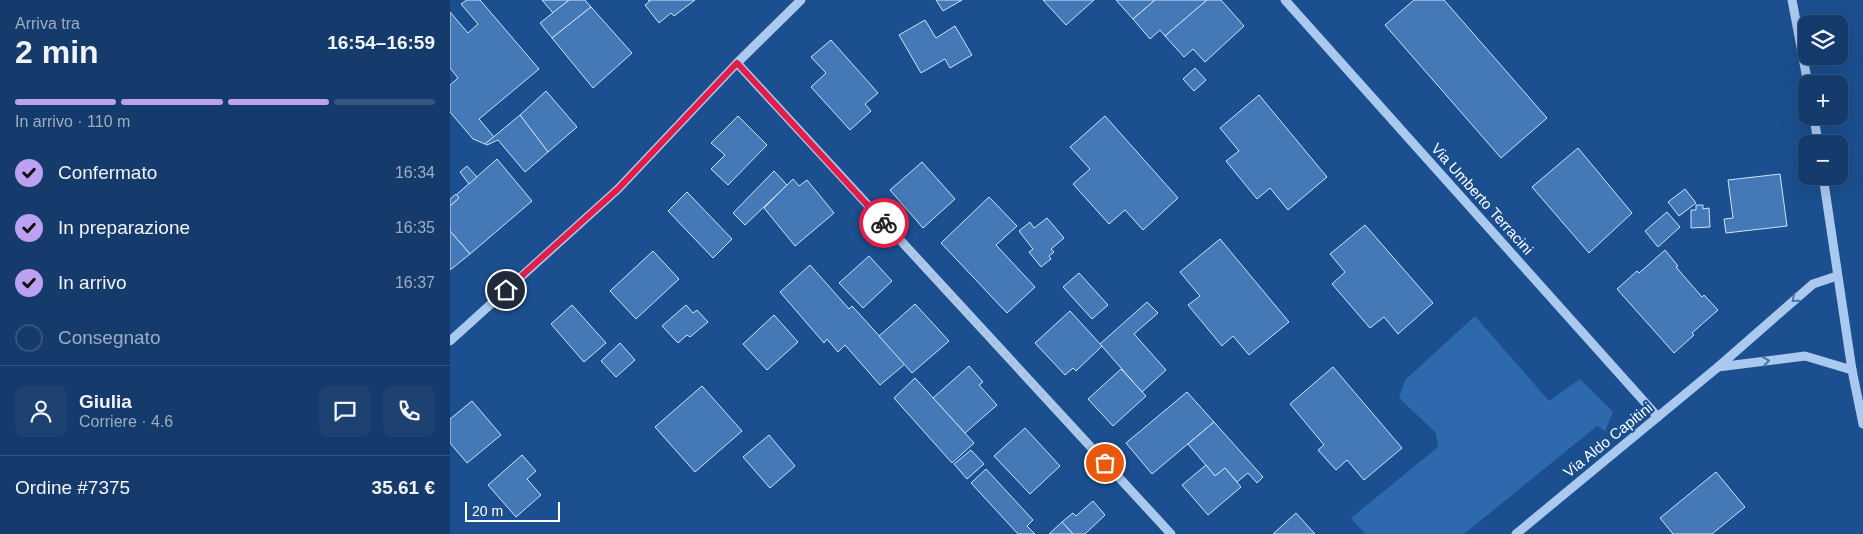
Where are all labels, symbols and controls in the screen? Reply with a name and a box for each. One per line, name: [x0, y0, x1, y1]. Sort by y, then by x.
text: Arriva tra: [15, 15, 80, 32]
map controls: [1798, 15, 1848, 185]
button: layers: [1798, 15, 1848, 65]
text: 16:54–16:59: [327, 32, 435, 53]
text: 2 min: [15, 34, 99, 70]
button: +: [1798, 75, 1848, 125]
text: In arrivo · 110 m: [15, 113, 130, 130]
button: −: [1798, 135, 1848, 185]
street label: Via Umberto Terracini: [1428, 140, 1537, 258]
icon: check: [15, 159, 43, 187]
text: Confermato: [58, 162, 157, 183]
text: 16:34: [395, 164, 435, 181]
courier: [859, 198, 909, 248]
icon: bike: [870, 209, 898, 237]
icon: check: [15, 214, 43, 242]
text: In preparazione: [58, 217, 190, 238]
text: 16:35: [395, 219, 435, 236]
icon: check: [15, 269, 43, 297]
pin: [485, 269, 527, 311]
text: In arrivo: [58, 272, 127, 293]
text: 16:37: [395, 274, 435, 291]
icon: home: [492, 276, 520, 304]
one-way arrow: [1792, 294, 1801, 303]
text: Consegnato: [58, 327, 160, 348]
one-way arrow: [1763, 356, 1771, 367]
button: person: [15, 385, 67, 437]
button: chat: [319, 385, 371, 437]
button: phone: [383, 385, 435, 437]
text: Giulia: [79, 391, 132, 412]
street label: Via Aldo Capitini: [1560, 399, 1655, 481]
text: Corriere · 4.6: [79, 413, 173, 430]
pin: [1084, 442, 1126, 484]
icon: bag: [1091, 449, 1119, 477]
text: Ordine #7375: [15, 477, 130, 498]
text: 35.61 €: [372, 477, 435, 498]
scale bar: [465, 499, 560, 522]
text: 20 m: [472, 503, 503, 519]

